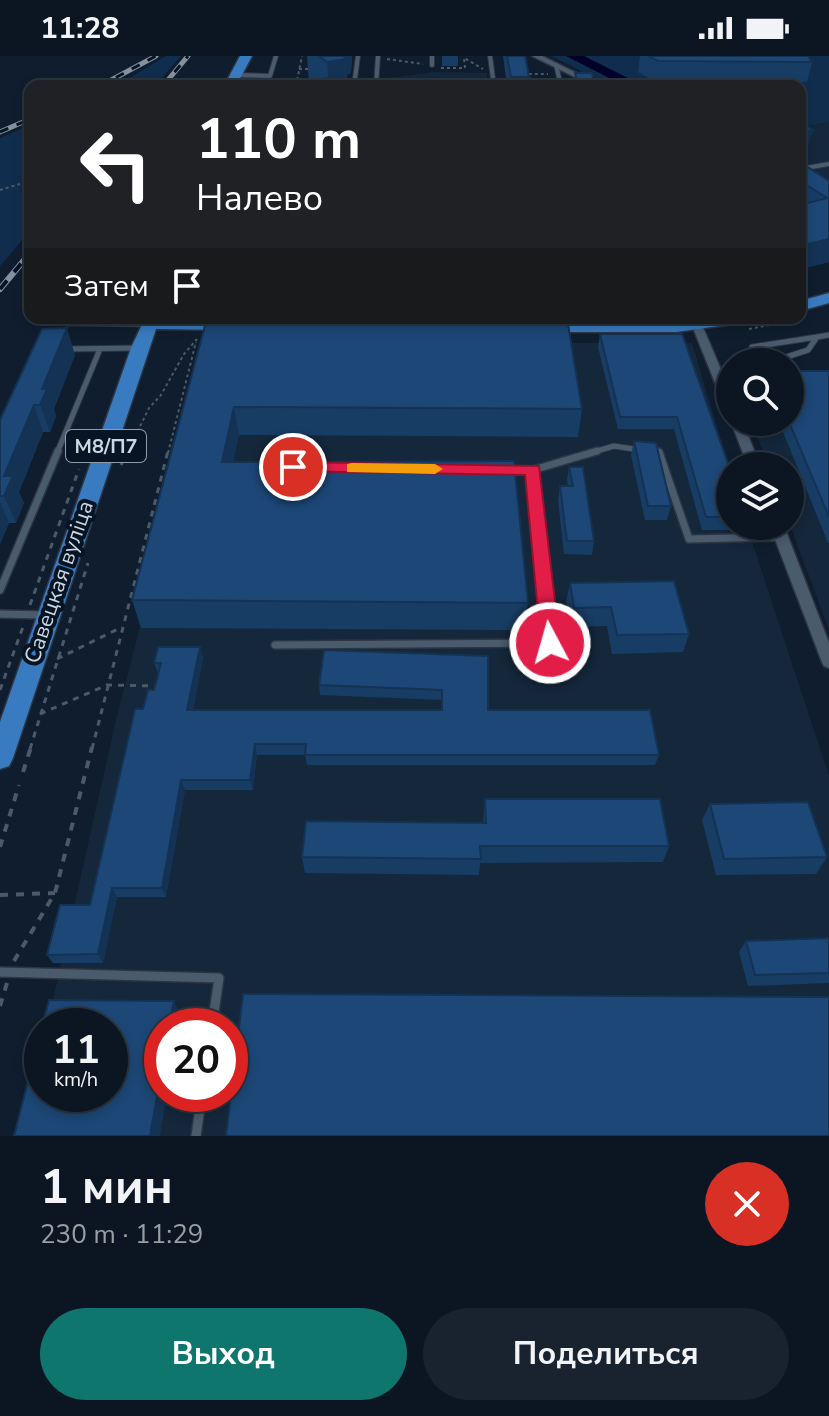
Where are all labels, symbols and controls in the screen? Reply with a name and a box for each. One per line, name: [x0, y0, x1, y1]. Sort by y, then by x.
text: 11:28: [40, 8, 119, 49]
text: 110 m: [196, 101, 361, 178]
icon: left: [64, 112, 168, 216]
text: Налево: [196, 174, 323, 223]
icon: arrive: [165, 264, 209, 308]
text: Затем: [64, 266, 149, 307]
map controls: [716, 348, 804, 540]
button: search: [716, 348, 804, 436]
road number: М8/П7: [66, 430, 146, 462]
pin: [259, 433, 327, 501]
icon: arrive: [271, 445, 315, 489]
button: layers: [716, 452, 804, 540]
street label: Савецкая вуліца: [17, 497, 101, 667]
position arrow: [508, 601, 592, 685]
speed limit sign: 20: [144, 1008, 248, 1112]
text: 11: [52, 1023, 100, 1077]
text: km/h: [54, 1066, 98, 1093]
text: 1 мин: [40, 1154, 173, 1220]
button: close: [705, 1162, 789, 1246]
text: 230 m · 11:29: [40, 1217, 203, 1252]
button: Выход: [40, 1308, 407, 1400]
button: Поделиться: [423, 1308, 789, 1400]

